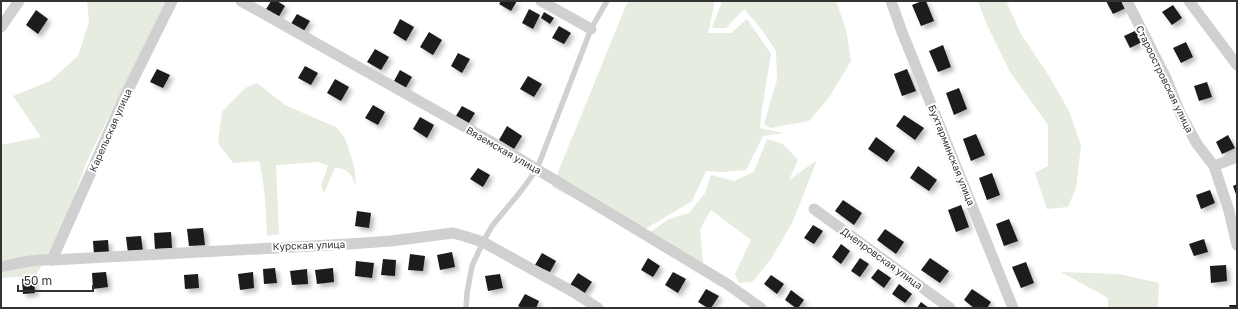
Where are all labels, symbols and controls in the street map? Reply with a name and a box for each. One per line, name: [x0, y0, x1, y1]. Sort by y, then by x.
street label: Староостровская улица: [1134, 23, 1196, 135]
street label: Карельская улица: [86, 87, 134, 173]
street label: Бухтарминская улица: [926, 103, 978, 207]
street label: Вяземская улица: [464, 124, 544, 176]
street label: Днепровская улица: [839, 225, 925, 291]
street label: Курская улица: [273, 238, 345, 252]
scale bar: [18, 267, 93, 293]
text: 50 m: [24, 273, 52, 288]

